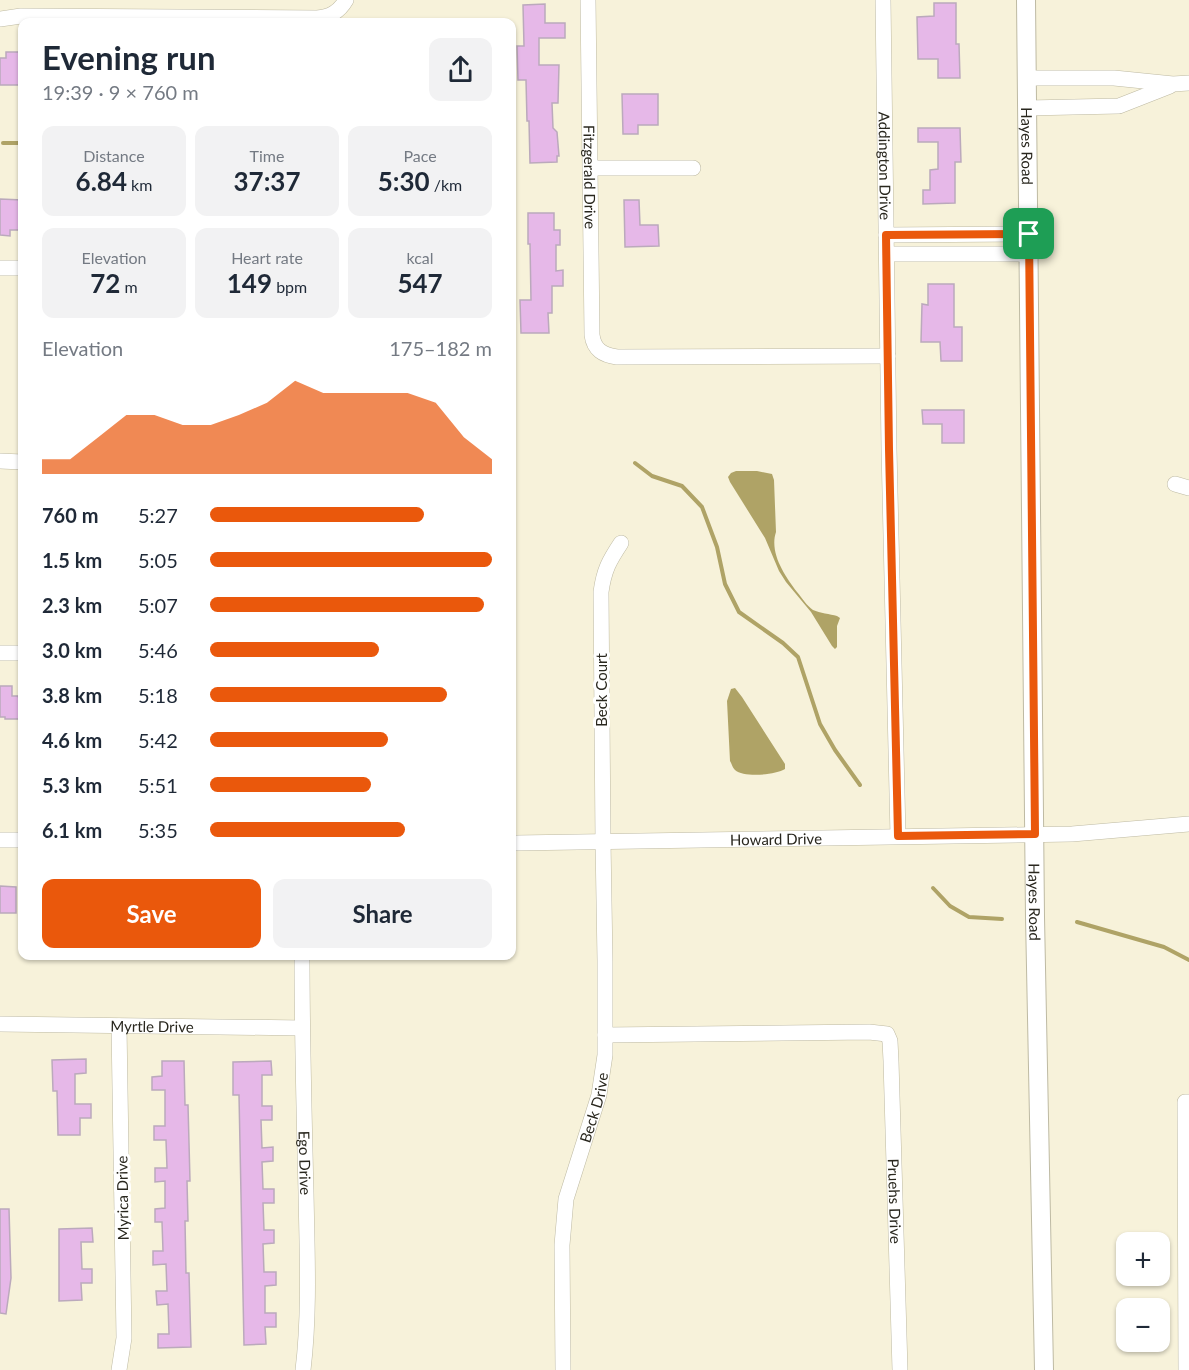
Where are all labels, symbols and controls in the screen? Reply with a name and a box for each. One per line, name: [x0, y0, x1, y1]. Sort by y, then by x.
text: Evening run: [42, 37, 216, 77]
button: share: [429, 38, 492, 101]
text: 19:39 · 9 × 760 m: [42, 80, 199, 104]
street label: Hayes Road: [1018, 107, 1037, 185]
street label: Addington Drive: [875, 112, 895, 220]
street label: Fitzgerald Drive: [580, 125, 600, 229]
text: Distance: [83, 146, 145, 165]
text: Time: [250, 146, 284, 165]
text: Pace: [403, 146, 437, 165]
text: 6.84: [76, 165, 127, 197]
text: 37:37: [233, 165, 301, 197]
text: 5:30: [378, 165, 430, 197]
text: km: [127, 175, 152, 194]
text: /km: [430, 175, 462, 194]
pin: [1003, 208, 1054, 259]
icon: arrive: [1012, 217, 1045, 250]
text: Elevation: [82, 248, 147, 267]
text: Heart rate: [231, 248, 303, 267]
text: kcal: [406, 248, 434, 267]
text: 72: [90, 267, 120, 299]
text: 149: [227, 267, 272, 299]
text: 547: [397, 267, 443, 299]
text: m: [120, 277, 138, 296]
text: bpm: [272, 277, 307, 296]
text: Elevation: [42, 336, 123, 360]
text: 175–182 m: [389, 336, 492, 360]
text: 760 m: [42, 503, 98, 527]
text: 5:27: [138, 503, 178, 527]
text: 1.5 km: [42, 548, 102, 572]
text: 5:05: [138, 548, 178, 572]
text: 2.3 km: [42, 593, 102, 617]
text: 5:07: [138, 593, 178, 617]
text: 3.0 km: [42, 638, 102, 662]
text: 5:46: [138, 638, 178, 662]
street label: Beck Court: [592, 653, 610, 727]
text: 3.8 km: [42, 683, 102, 707]
text: 5:18: [138, 683, 178, 707]
text: 4.6 km: [42, 728, 102, 752]
text: 5:42: [138, 728, 178, 752]
text: 5.3 km: [42, 773, 102, 797]
text: 5:51: [138, 773, 178, 797]
text: 6.1 km: [42, 818, 102, 842]
text: 5:35: [138, 818, 178, 842]
street label: Howard Drive: [730, 829, 822, 849]
street label: Hayes Road: [1025, 863, 1044, 941]
button: Save: [42, 879, 261, 948]
button: Share: [273, 879, 492, 948]
street label: Myrtle Drive: [110, 1016, 194, 1036]
street label: Beck Drive: [576, 1071, 611, 1145]
street label: Ego Drive: [295, 1131, 315, 1195]
street label: Myrica Drive: [112, 1155, 132, 1241]
street label: Pruehs Drive: [885, 1158, 905, 1244]
map controls: [1116, 1232, 1170, 1352]
button: +: [1116, 1232, 1170, 1286]
button: −: [1116, 1298, 1170, 1352]

